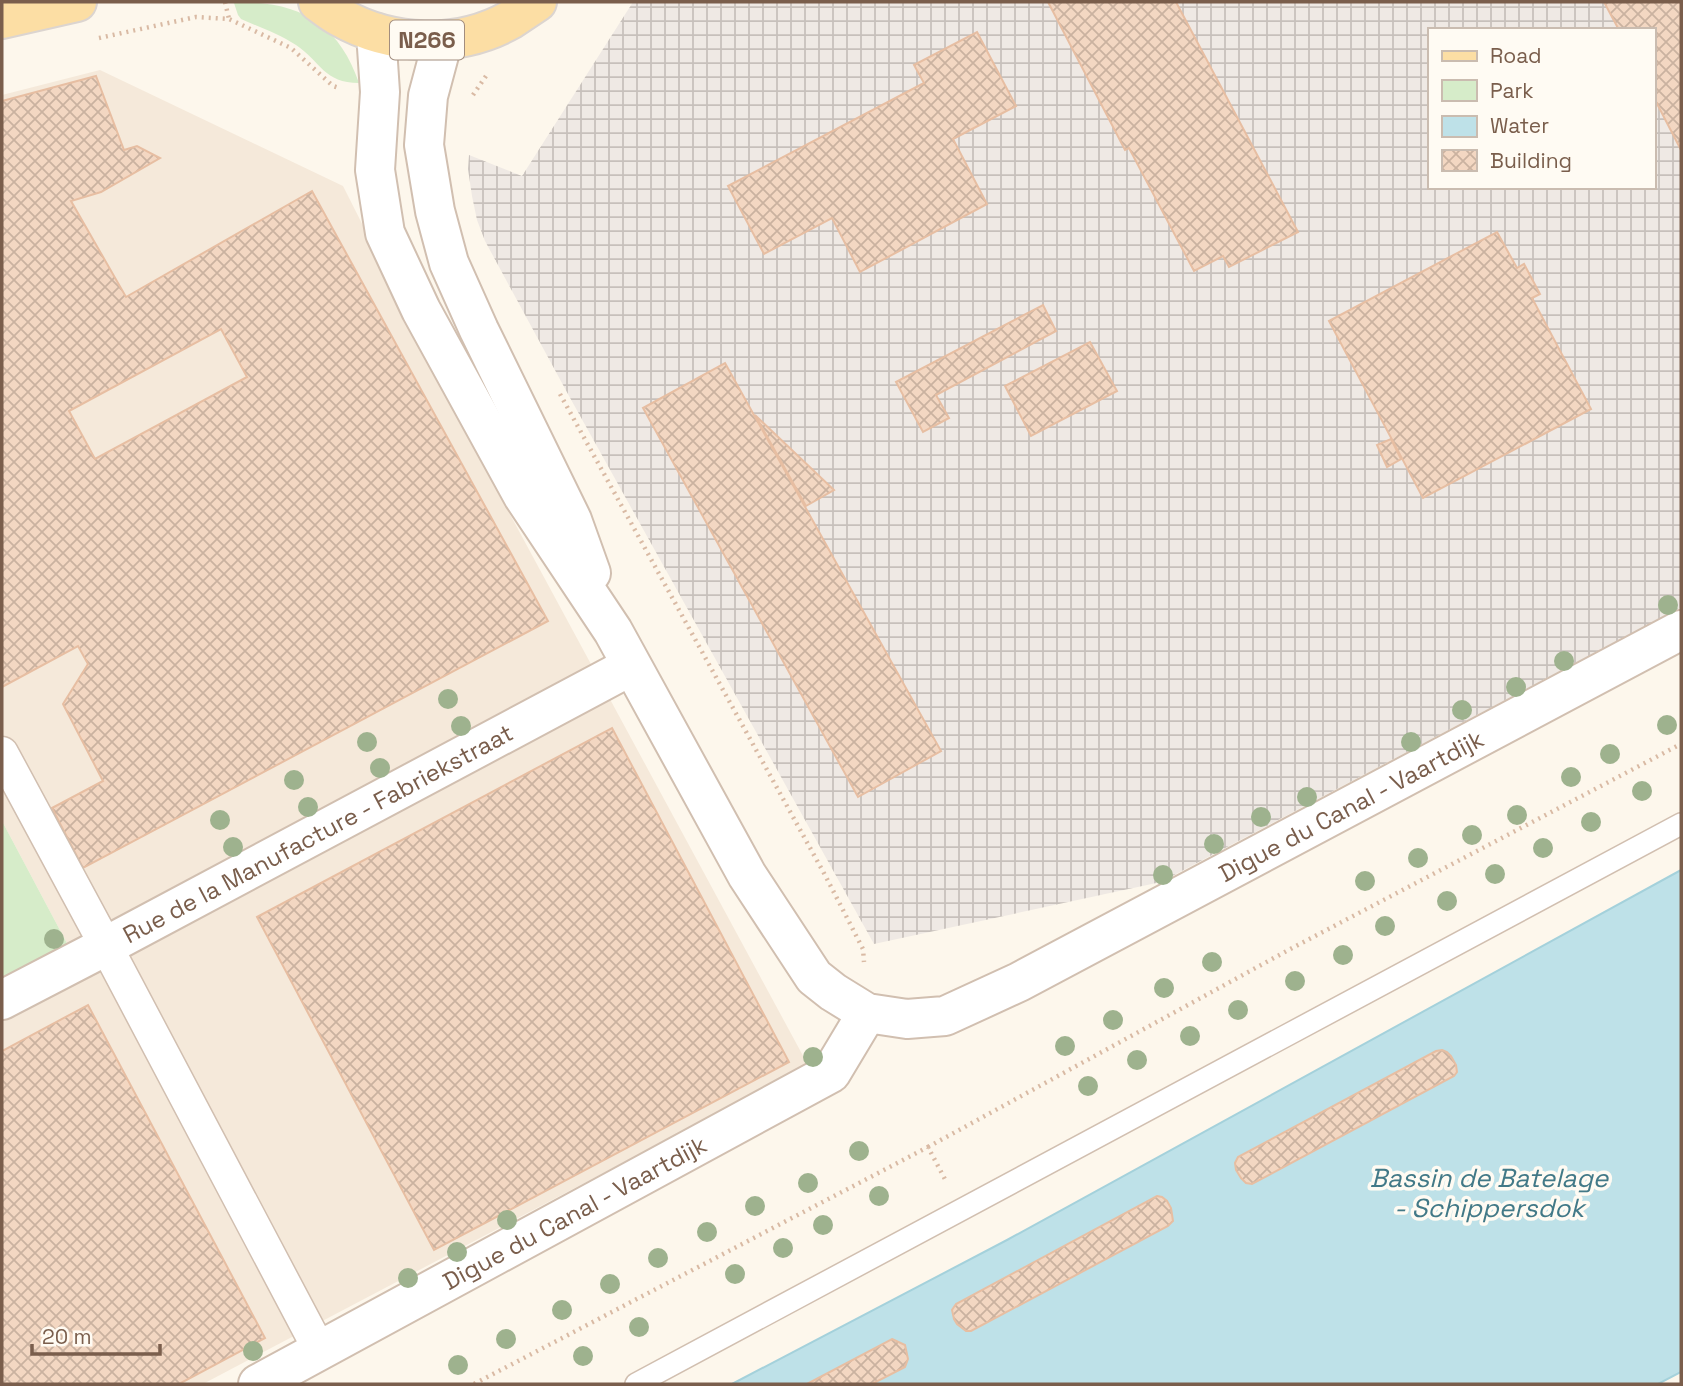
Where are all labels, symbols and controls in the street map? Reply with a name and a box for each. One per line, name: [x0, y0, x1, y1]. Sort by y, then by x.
road number: N266: [390, 20, 464, 60]
legend: [1428, 28, 1655, 189]
text: Road: [1490, 42, 1542, 69]
text: Park: [1490, 77, 1534, 104]
text: Water: [1490, 112, 1549, 139]
text: Building: [1490, 147, 1572, 174]
street label: Rue de la Manufacture - Fabriekstraat: [117, 716, 518, 950]
street label: Digue du Canal - Vaartdijk: [1213, 722, 1489, 889]
street label: Digue du Canal - Vaartdijk: [437, 1128, 712, 1296]
water label: Bassin de Batelage - Schippersdok: [1370, 1161, 1610, 1225]
scale bar: [32, 1312, 159, 1356]
text: 20 m: [42, 1323, 92, 1350]

